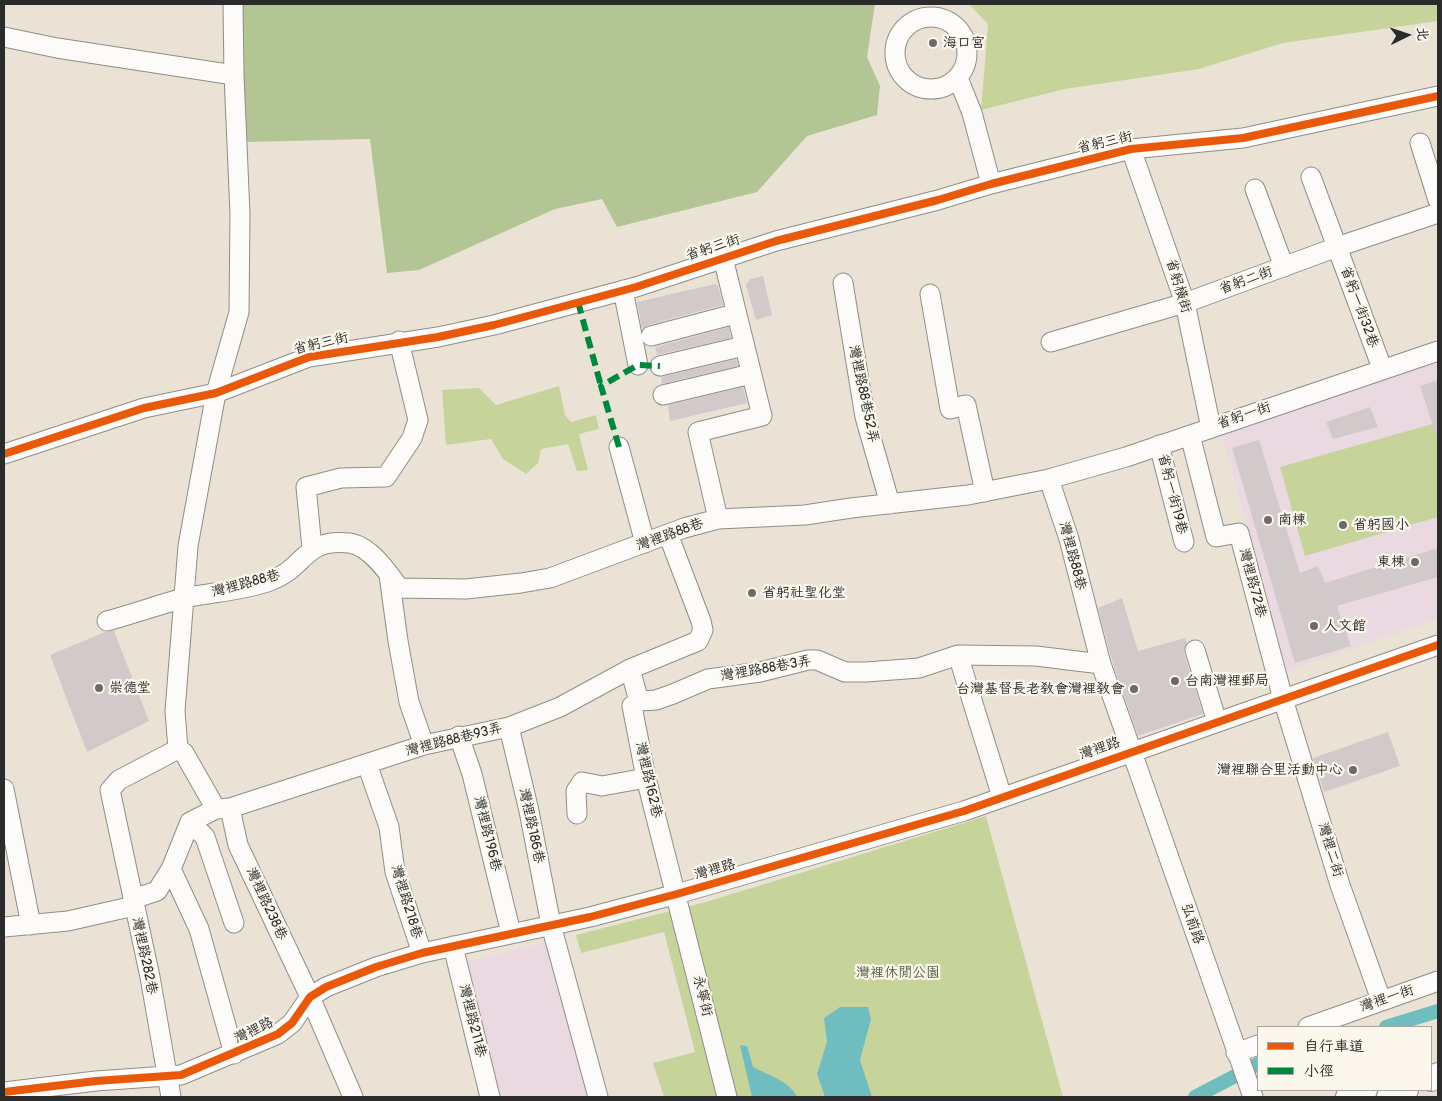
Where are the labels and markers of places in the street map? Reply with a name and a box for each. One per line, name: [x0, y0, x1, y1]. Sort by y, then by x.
place label: 海口宮: [943, 35, 985, 51]
marker: 海口宮: [927, 37, 939, 49]
place label: 南棟: [1278, 512, 1306, 528]
marker: 南棟: [1262, 514, 1274, 526]
place label: 省躬國小: [1353, 517, 1409, 533]
marker: 省躬國小: [1337, 519, 1349, 531]
place label: 東棟: [1377, 554, 1405, 570]
marker: 東棟: [1409, 556, 1421, 568]
place label: 省躬社聖化堂: [762, 585, 846, 601]
marker: 省躬社聖化堂: [746, 587, 758, 599]
place label: 人文館: [1324, 618, 1366, 634]
marker: 人文館: [1308, 620, 1320, 632]
place label: 台南灣裡郵局: [1185, 673, 1269, 689]
marker: 台南灣裡郵局: [1169, 675, 1181, 687]
place label: 崇德堂: [109, 680, 151, 696]
place label: 台灣基督長老教會灣裡教會: [956, 681, 1124, 697]
marker: 崇德堂: [93, 682, 105, 694]
marker: 台灣基督長老教會灣裡教會: [1128, 683, 1140, 695]
place label: 灣裡聯合里活動中心: [1217, 762, 1343, 778]
marker: 灣裡聯合里活動中心: [1347, 764, 1359, 776]

